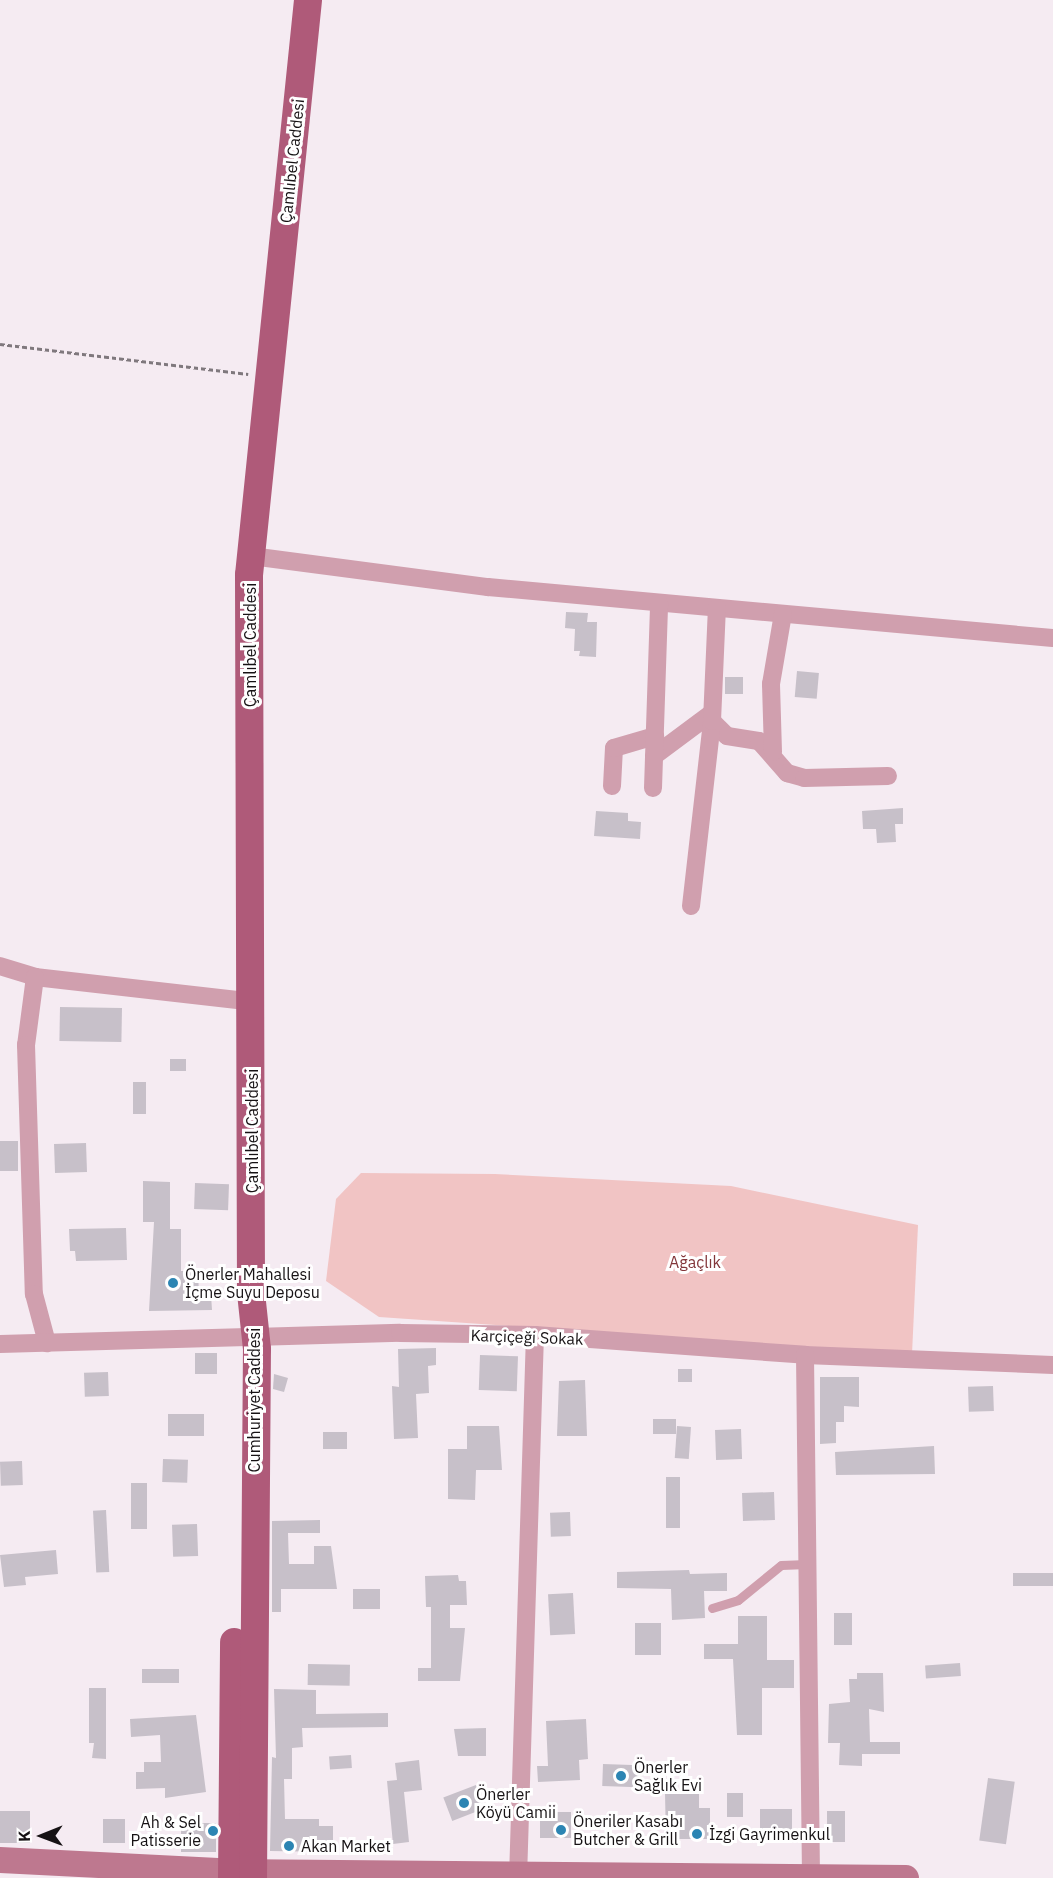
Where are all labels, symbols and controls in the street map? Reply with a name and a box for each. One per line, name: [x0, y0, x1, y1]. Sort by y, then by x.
street label: Çamlıbel Caddesi: [276, 98, 308, 224]
street label: Çamlıbel Caddesi: [240, 583, 260, 707]
street label: Çamlıbel Caddesi: [242, 1069, 262, 1193]
park label: Ağaçlık: [669, 1252, 721, 1272]
place label: Önerler Mahallesi İçme Suyu Deposu: [185, 1264, 320, 1302]
marker: Önerler Mahallesi İçme Suyu Deposu: [166, 1276, 180, 1290]
street label: Karçiçeği Sokak: [470, 1325, 584, 1349]
street label: Cumhuriyet Caddesi: [244, 1328, 264, 1472]
place label: Önerler Sağlık Evi: [634, 1757, 702, 1795]
marker: Önerler Sağlık Evi: [612, 1767, 630, 1785]
place label: Önerler Köyü Camii: [476, 1784, 556, 1822]
marker: Önerler Köyü Camii: [457, 1796, 471, 1810]
north arrow: [12, 1806, 72, 1866]
place label: Öneriler Kasabı Butcher & Grill: [573, 1811, 683, 1849]
place label: Ah & Sel Patisserie: [130, 1812, 201, 1850]
marker: Öneriler Kasabı Butcher & Grill: [554, 1823, 568, 1837]
marker: Ah & Sel Patisserie: [206, 1824, 220, 1838]
place label: İzgi Gayrimenkul: [709, 1824, 830, 1844]
marker: İzgi Gayrimenkul: [690, 1827, 704, 1841]
text: K: [14, 1831, 34, 1842]
place label: Akan Market: [301, 1836, 391, 1856]
marker: Akan Market: [282, 1839, 296, 1853]

